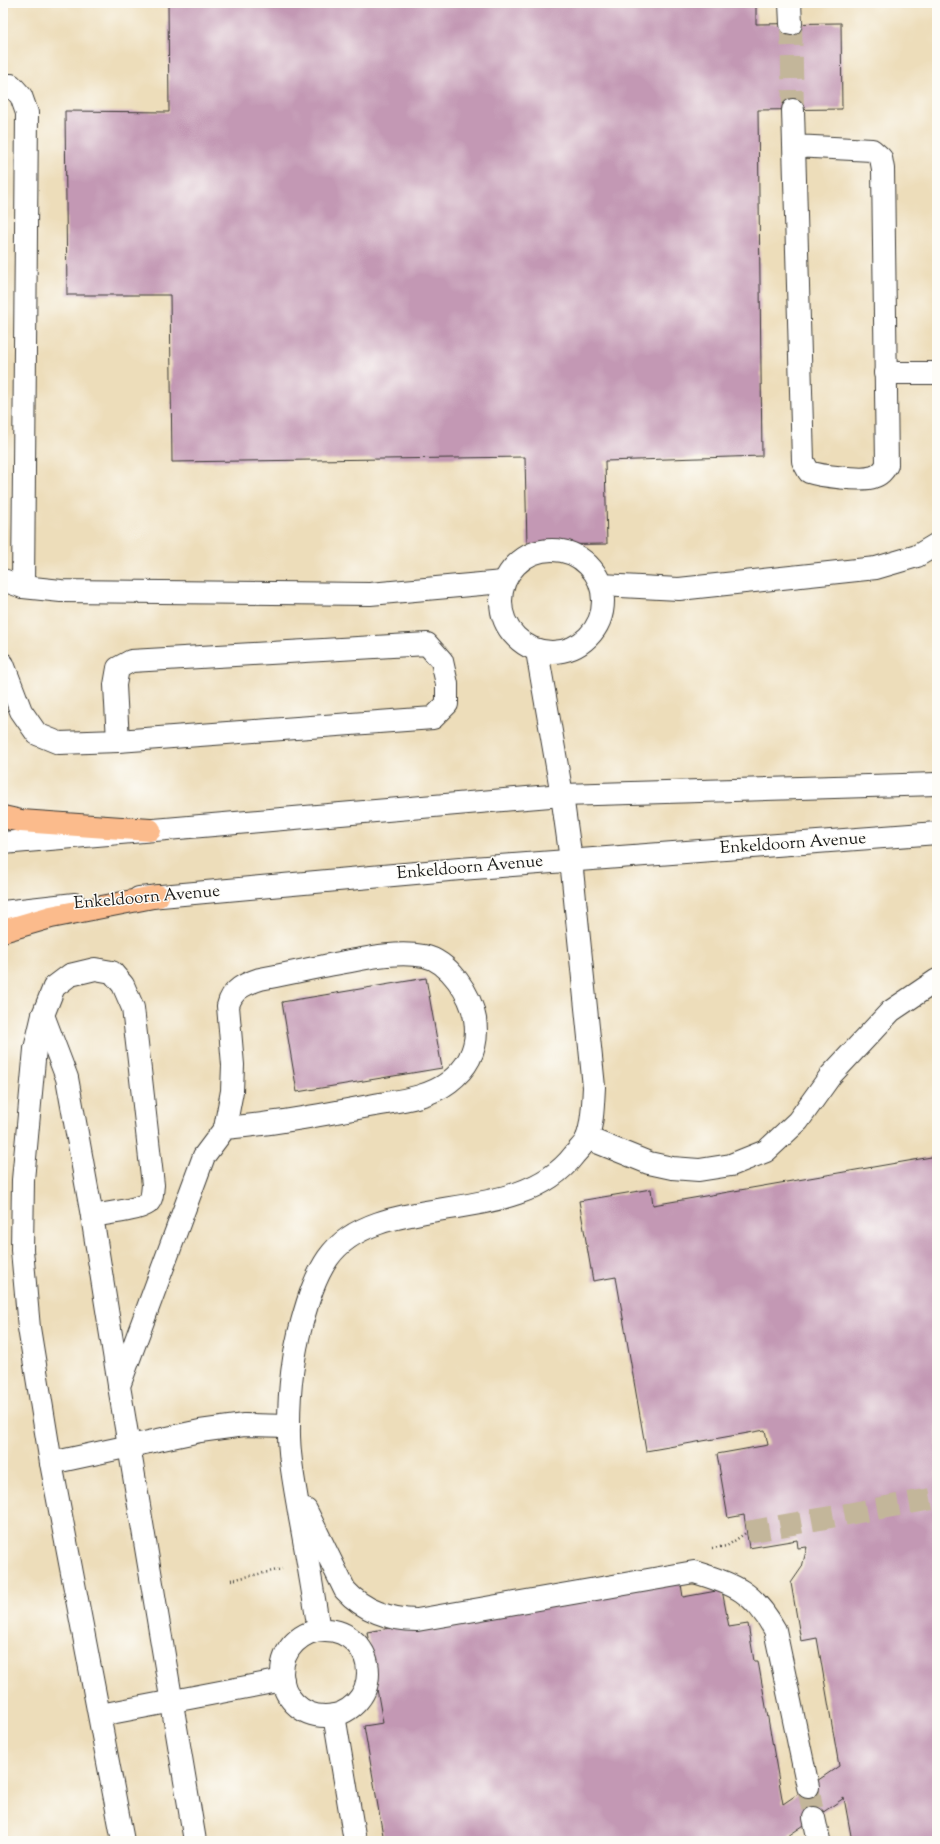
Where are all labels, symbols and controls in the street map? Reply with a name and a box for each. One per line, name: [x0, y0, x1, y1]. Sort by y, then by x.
street label: Enkeldoorn Avenue: [719, 827, 867, 861]
street label: Enkeldoorn Avenue: [396, 850, 544, 886]
street label: Enkeldoorn Avenue: [73, 880, 221, 916]

